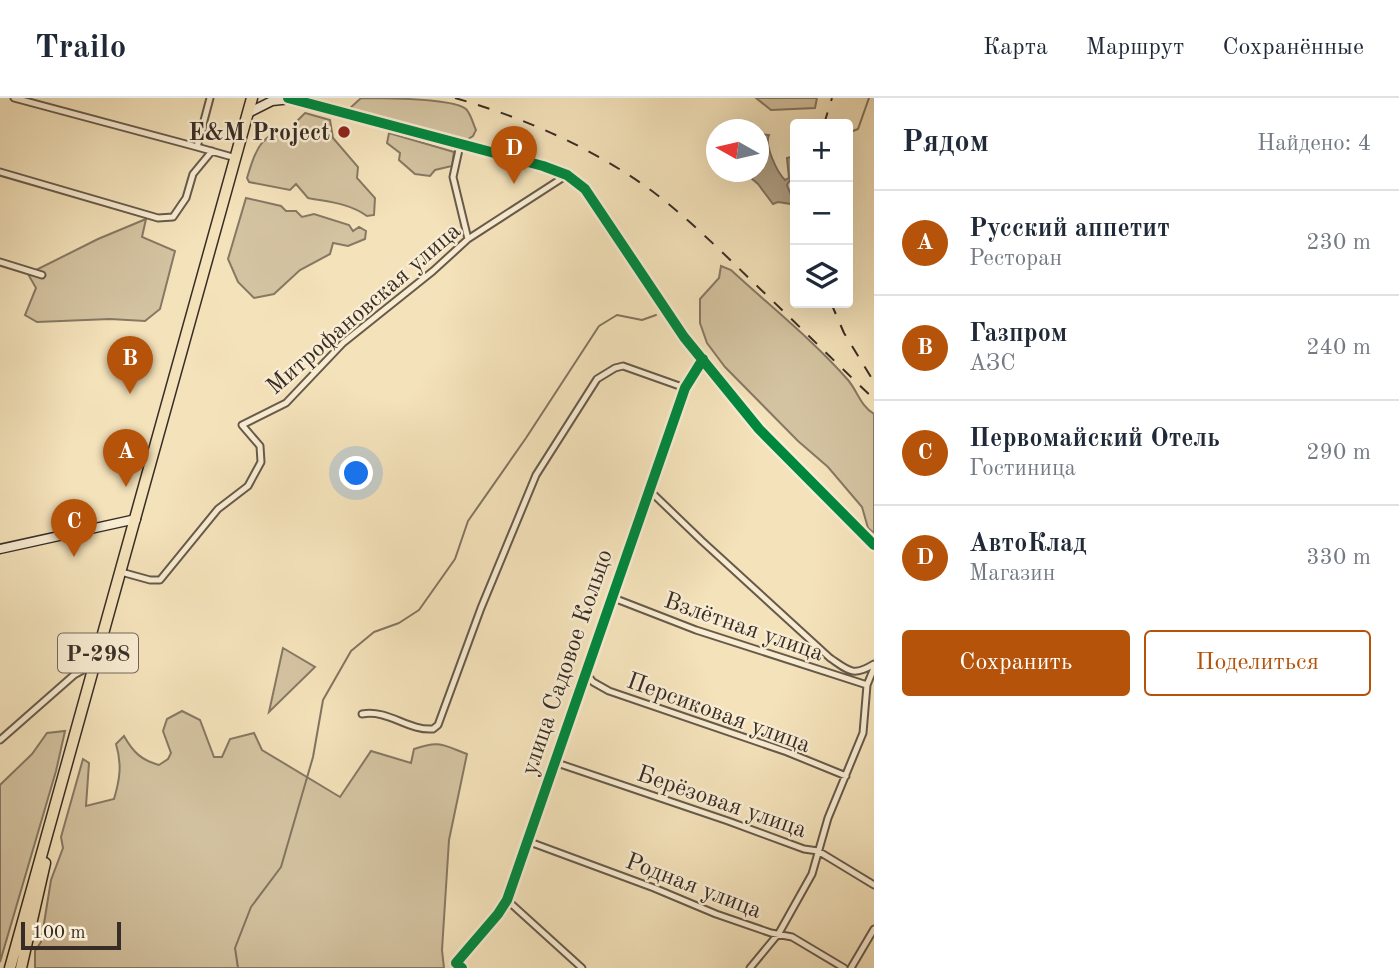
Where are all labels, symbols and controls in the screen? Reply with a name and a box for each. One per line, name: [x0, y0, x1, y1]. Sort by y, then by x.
text: Trailo: [35, 32, 126, 65]
text: Карта: [983, 36, 1048, 60]
text: Маршрут: [1086, 36, 1184, 60]
text: Сохранённые: [1222, 36, 1364, 60]
north arrow: [706, 119, 769, 182]
map controls: [790, 119, 853, 308]
button: +: [790, 119, 853, 182]
place label: E&M Project: [188, 122, 330, 146]
marker: E&M Project: [336, 124, 352, 140]
pin: D: [491, 126, 537, 184]
text: Рядом: [902, 128, 989, 158]
text: Найдено: 4: [1257, 132, 1371, 155]
button: −: [790, 182, 853, 245]
text: Русский аппетит: [969, 216, 1170, 242]
street label: Митрофановская улица: [263, 219, 466, 400]
text: A: [916, 231, 934, 254]
text: 230 m: [1306, 231, 1371, 254]
button: layers: [790, 245, 853, 308]
text: Ресторан: [969, 247, 1062, 270]
text: Газпром: [969, 321, 1068, 347]
pin: B: [107, 336, 153, 394]
text: B: [917, 336, 933, 359]
text: 240 m: [1306, 336, 1371, 359]
text: АЗС: [969, 352, 1016, 375]
text: Первомайский Отель: [969, 426, 1220, 452]
pin: A: [103, 429, 149, 487]
text: C: [917, 441, 933, 464]
text: 290 m: [1306, 441, 1371, 464]
your location: [339, 456, 373, 490]
text: Гостиница: [969, 457, 1076, 480]
pin: C: [51, 499, 97, 557]
text: АвтоКлад: [969, 531, 1087, 557]
text: D: [916, 546, 934, 569]
text: 330 m: [1306, 546, 1371, 569]
street label: улица Садовое Кольцо: [518, 547, 618, 779]
text: Магазин: [969, 562, 1055, 585]
street label: Взлётная улица: [660, 589, 826, 666]
button: Сохранить: [902, 630, 1130, 696]
button: Поделиться: [1144, 630, 1371, 696]
road number: Р-298: [58, 634, 138, 673]
street label: Персиковая улица: [623, 669, 814, 758]
street label: Берёзовая улица: [633, 763, 809, 843]
street label: Родная улица: [622, 850, 765, 924]
scale bar: [21, 919, 121, 951]
text: 100 m: [32, 924, 85, 943]

